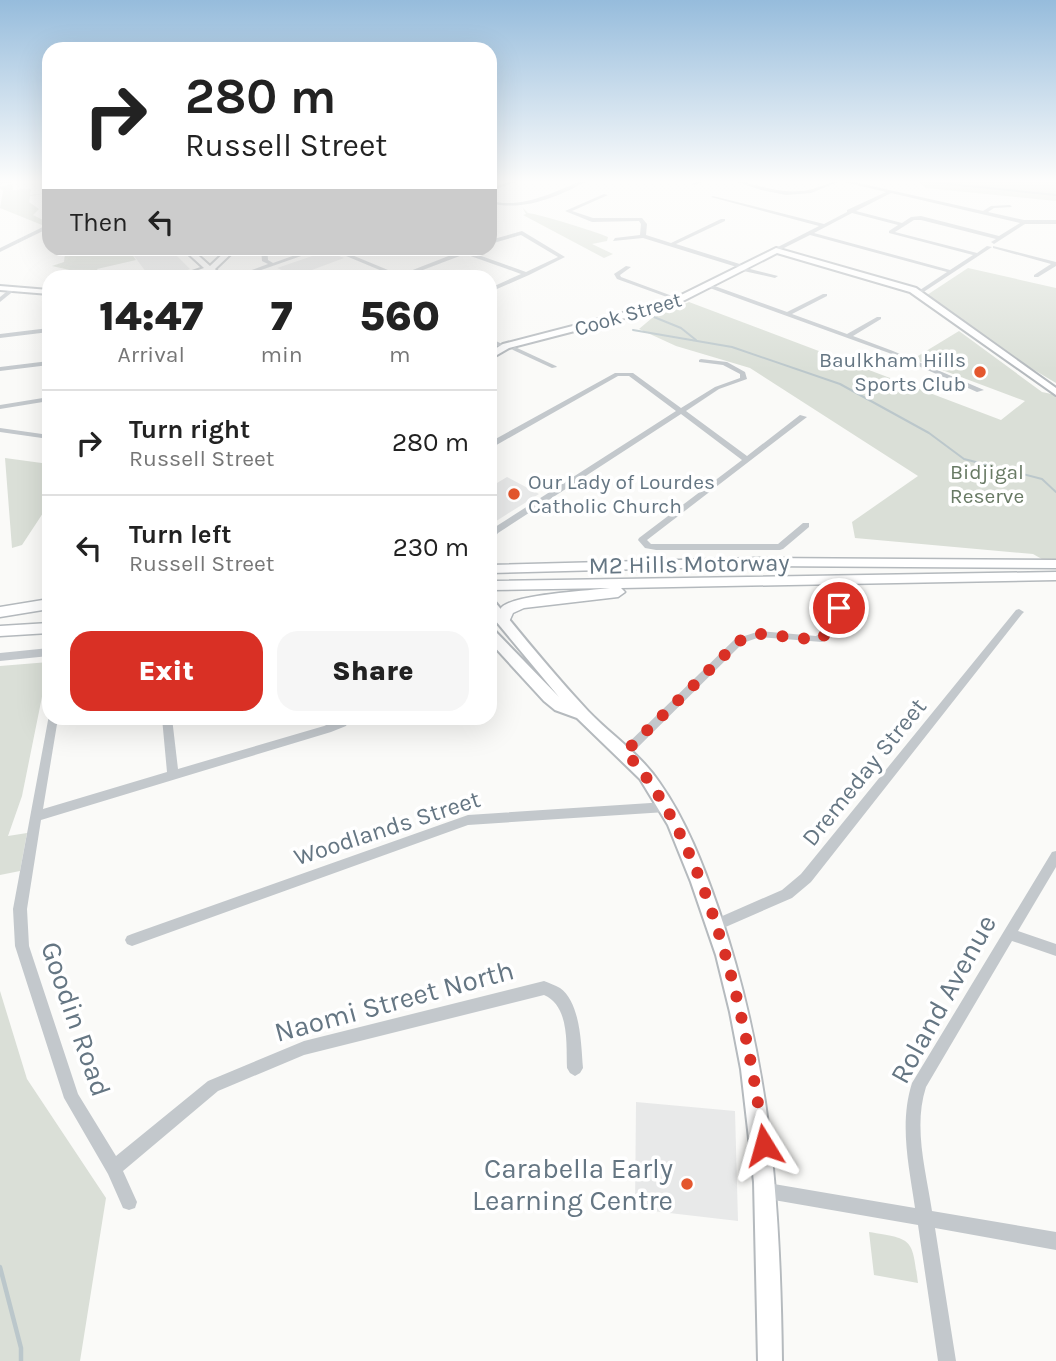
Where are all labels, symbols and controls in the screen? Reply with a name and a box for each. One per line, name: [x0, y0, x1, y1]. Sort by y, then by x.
text: 280 m: [185, 68, 336, 125]
icon: right: [70, 70, 161, 161]
text: Russell Street: [185, 127, 387, 164]
icon: left: [142, 203, 180, 241]
text: Then: [70, 207, 128, 238]
street label: Cook Street: [572, 287, 684, 341]
text: 14:47: [99, 291, 203, 341]
text: 7: [270, 291, 293, 341]
text: 560: [360, 291, 440, 341]
text: Arrival: [118, 341, 185, 368]
text: min: [260, 341, 303, 368]
text: m: [389, 341, 411, 368]
place label: Baulkham Hills Sports Club: [819, 348, 966, 396]
marker: Baulkham Hills Sports Club: [972, 364, 988, 380]
text: Turn right: [129, 414, 250, 445]
icon: right: [70, 424, 108, 462]
text: 280 m: [392, 427, 469, 458]
text: Russell Street: [129, 445, 274, 472]
park label: Bidjigal Reserve: [950, 460, 1024, 508]
place label: Our Lady of Lourdes Catholic Church: [528, 470, 715, 518]
marker: Our Lady of Lourdes Catholic Church: [506, 486, 522, 502]
text: Turn left: [129, 519, 231, 550]
icon: left: [70, 529, 108, 567]
text: 230 m: [393, 532, 469, 563]
street label: M2 Hills Motorway: [588, 548, 790, 580]
text: Russell Street: [129, 550, 274, 577]
pin: [809, 578, 869, 638]
icon: arrive: [820, 589, 858, 627]
button: Exit: [70, 631, 263, 711]
button: Share: [277, 631, 469, 711]
street label: Dremeday Street: [796, 693, 932, 851]
street label: Woodlands Street: [290, 785, 484, 871]
street label: Roland Avenue: [883, 909, 1003, 1089]
street label: Goodin Road: [34, 937, 118, 1101]
street label: Naomi Street North: [271, 953, 517, 1049]
position arrow: [727, 1108, 801, 1182]
place label: Carabella Early Learning Centre: [472, 1152, 673, 1217]
marker: Carabella Early Learning Centre: [679, 1176, 695, 1192]

